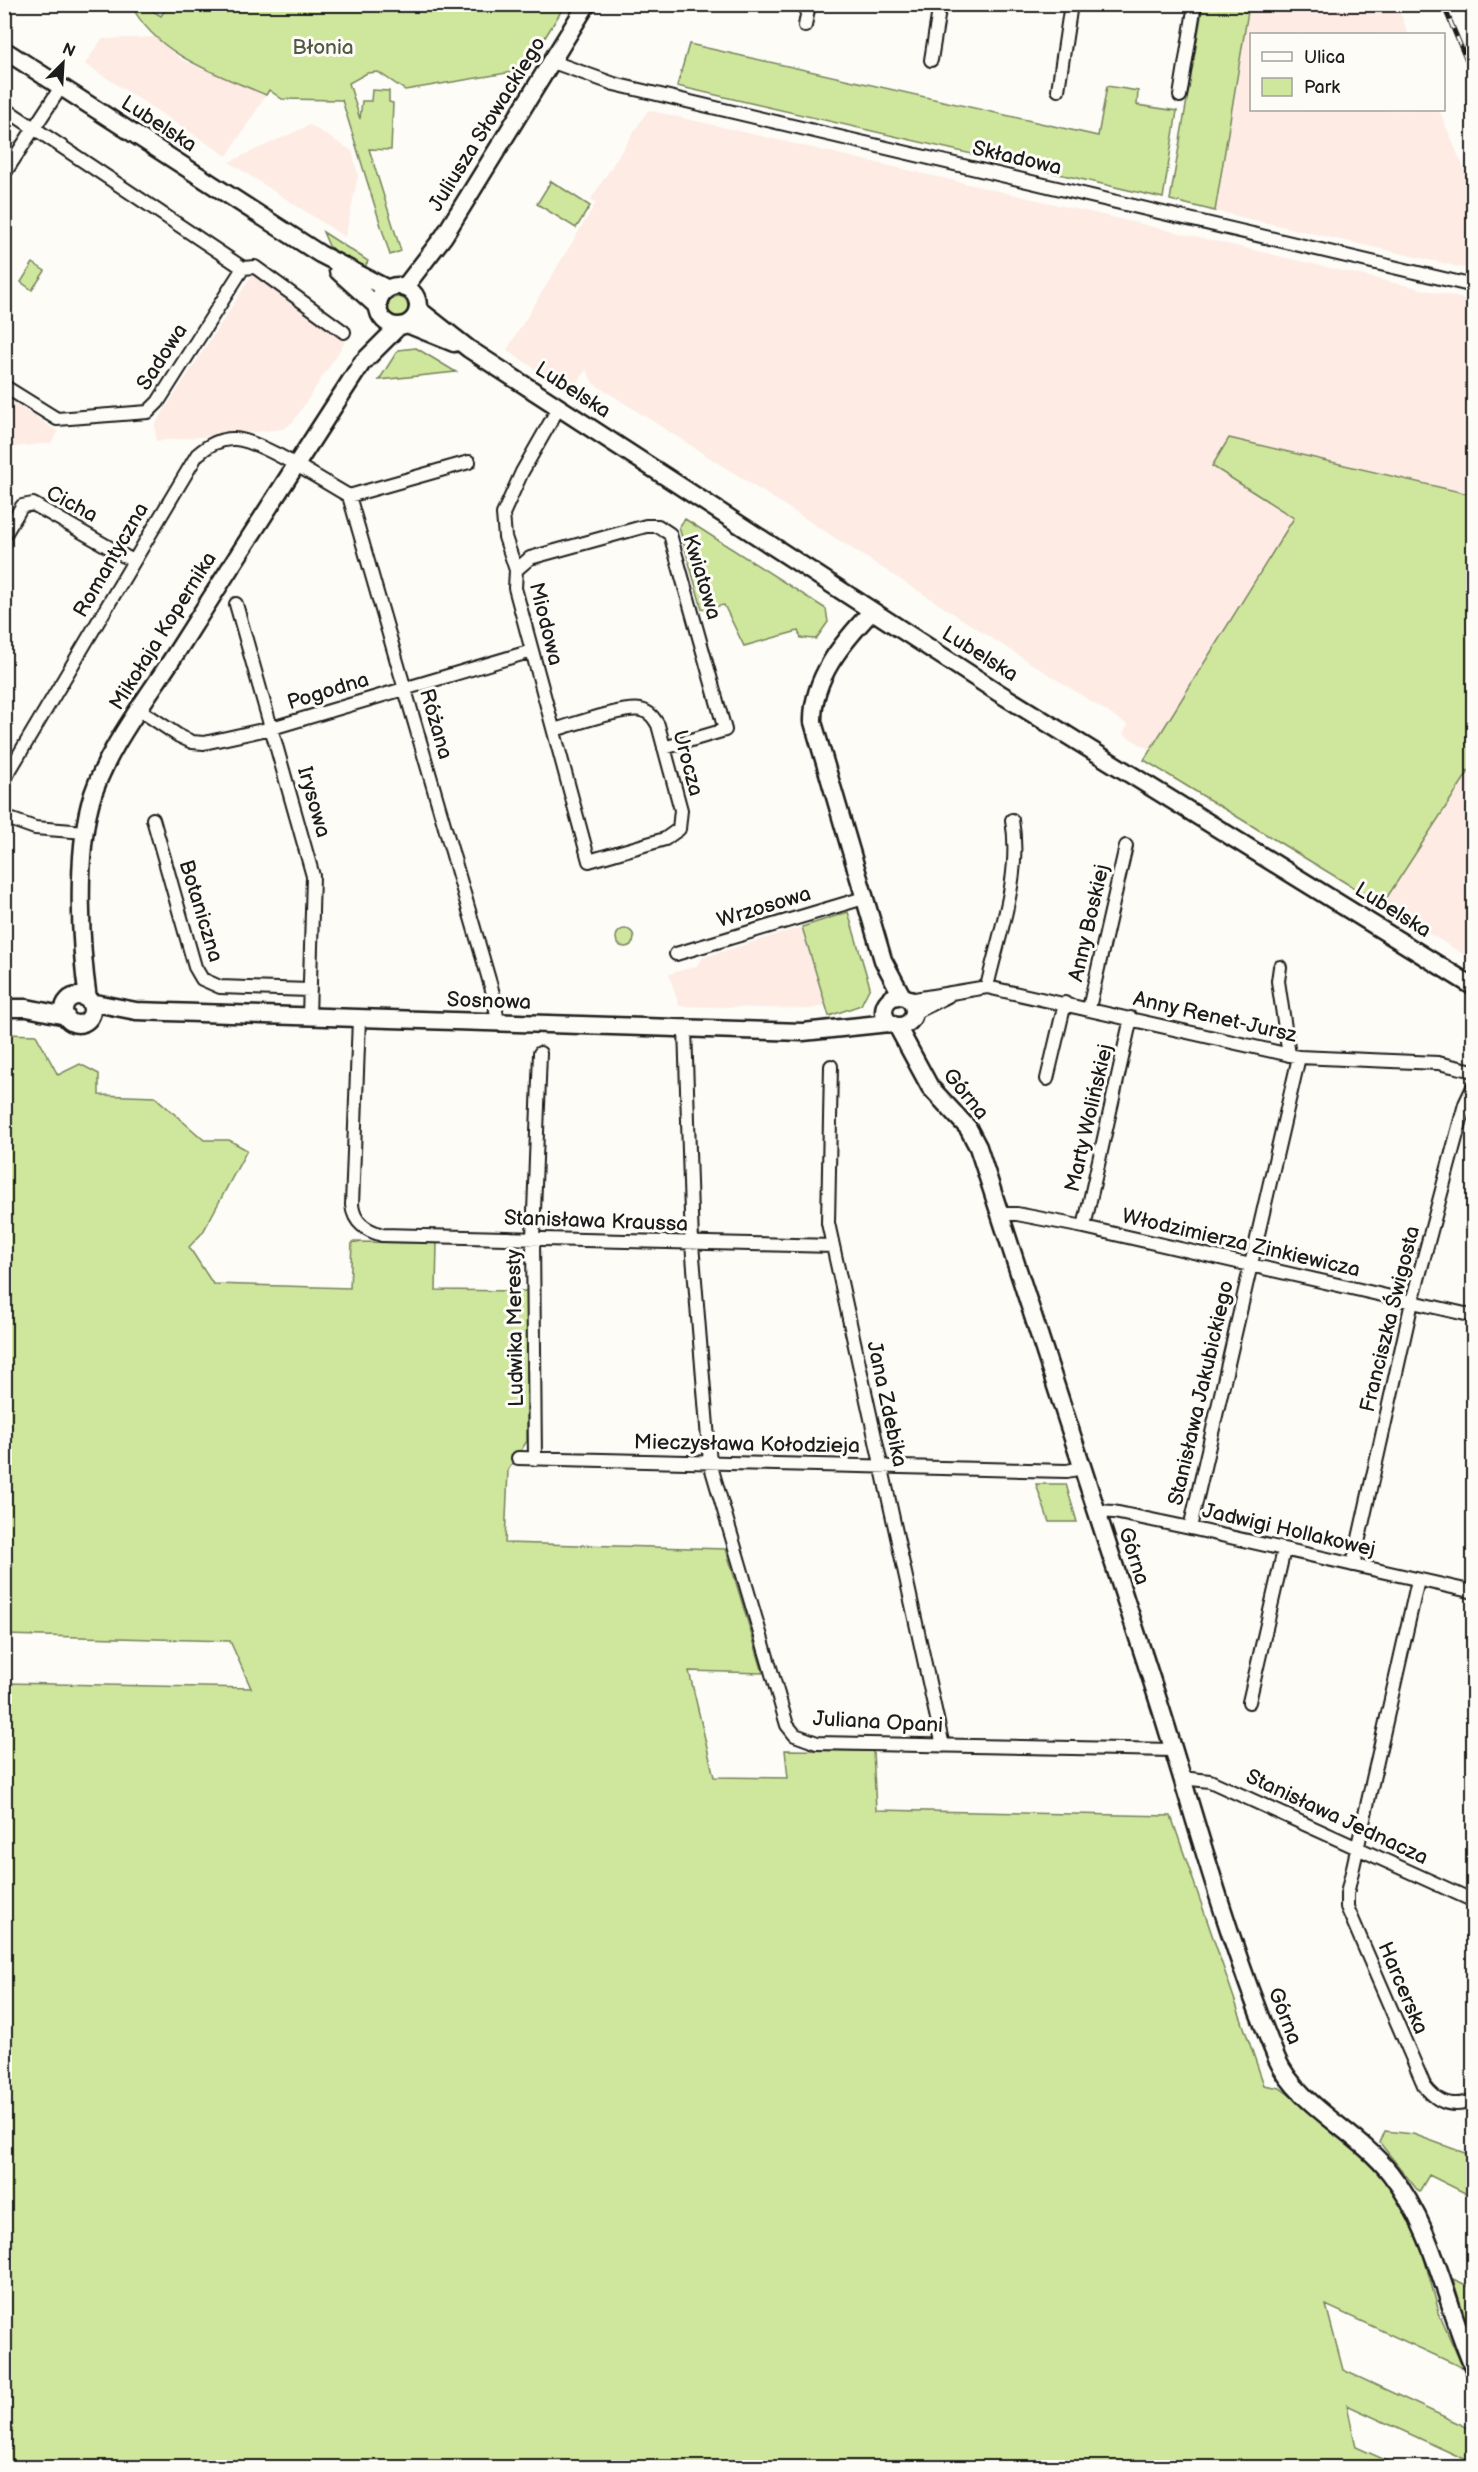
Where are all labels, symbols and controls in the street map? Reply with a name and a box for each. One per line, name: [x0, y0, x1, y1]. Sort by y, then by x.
street label: Juliusza Słowackiego: [423, 32, 551, 216]
north arrow: [33, 33, 93, 93]
legend: [1250, 33, 1445, 111]
park label: Błonia: [292, 35, 354, 60]
text: N: [59, 40, 78, 62]
text: Ulica: [1304, 47, 1345, 68]
text: Park: [1304, 77, 1340, 98]
street label: Lubelska: [117, 90, 201, 158]
street label: Składowa: [970, 136, 1064, 180]
street label: Sadowa: [131, 319, 193, 395]
street label: Lubelska: [531, 356, 615, 424]
street label: Cicha: [42, 480, 102, 528]
street label: Romantyczna: [68, 498, 154, 622]
street label: Kwiatowa: [677, 531, 727, 623]
street label: Mikołaja Kopernika: [104, 547, 222, 715]
street label: Miodowa: [524, 580, 568, 668]
street label: Lubelska: [937, 621, 1023, 687]
street label: Pogodna: [284, 667, 372, 715]
street label: Różana: [414, 686, 458, 762]
street label: Urocza: [667, 727, 709, 799]
street label: Irysowa: [292, 764, 336, 840]
street label: Botaniczna: [174, 857, 228, 965]
street label: Anny Boskiej: [1063, 862, 1115, 984]
street label: Lubelska: [1350, 877, 1436, 943]
street label: Wrzosowa: [714, 881, 814, 933]
street label: Anny Renet-Jursz: [1131, 986, 1300, 1048]
street label: Sosnowa: [446, 987, 532, 1015]
street label: Marty Wolińskiej: [1060, 1042, 1118, 1194]
street label: Górna: [938, 1063, 994, 1125]
street label: Włodzimierza Zinkiewicza: [1119, 1203, 1363, 1283]
street label: Stanisława Kraussa: [503, 1205, 689, 1237]
street label: Franciszka Świgosta: [1355, 1223, 1425, 1415]
street label: Ludwika Meresty: [501, 1248, 529, 1407]
street label: Stanisława Jakubickiego: [1163, 1278, 1239, 1508]
street label: Jana Zdebika: [861, 1339, 913, 1469]
street label: Mieczysława Kołodzieja: [634, 1430, 860, 1458]
street label: Jadwigi Hollakowej: [1200, 1498, 1378, 1562]
street label: Górna: [1113, 1524, 1155, 1588]
street label: Juliana Opani: [812, 1706, 944, 1738]
street label: Stanisława Jednacza: [1242, 1764, 1432, 1870]
street label: Harcerska: [1372, 1938, 1434, 2038]
street label: Górna: [1263, 1984, 1307, 2048]

